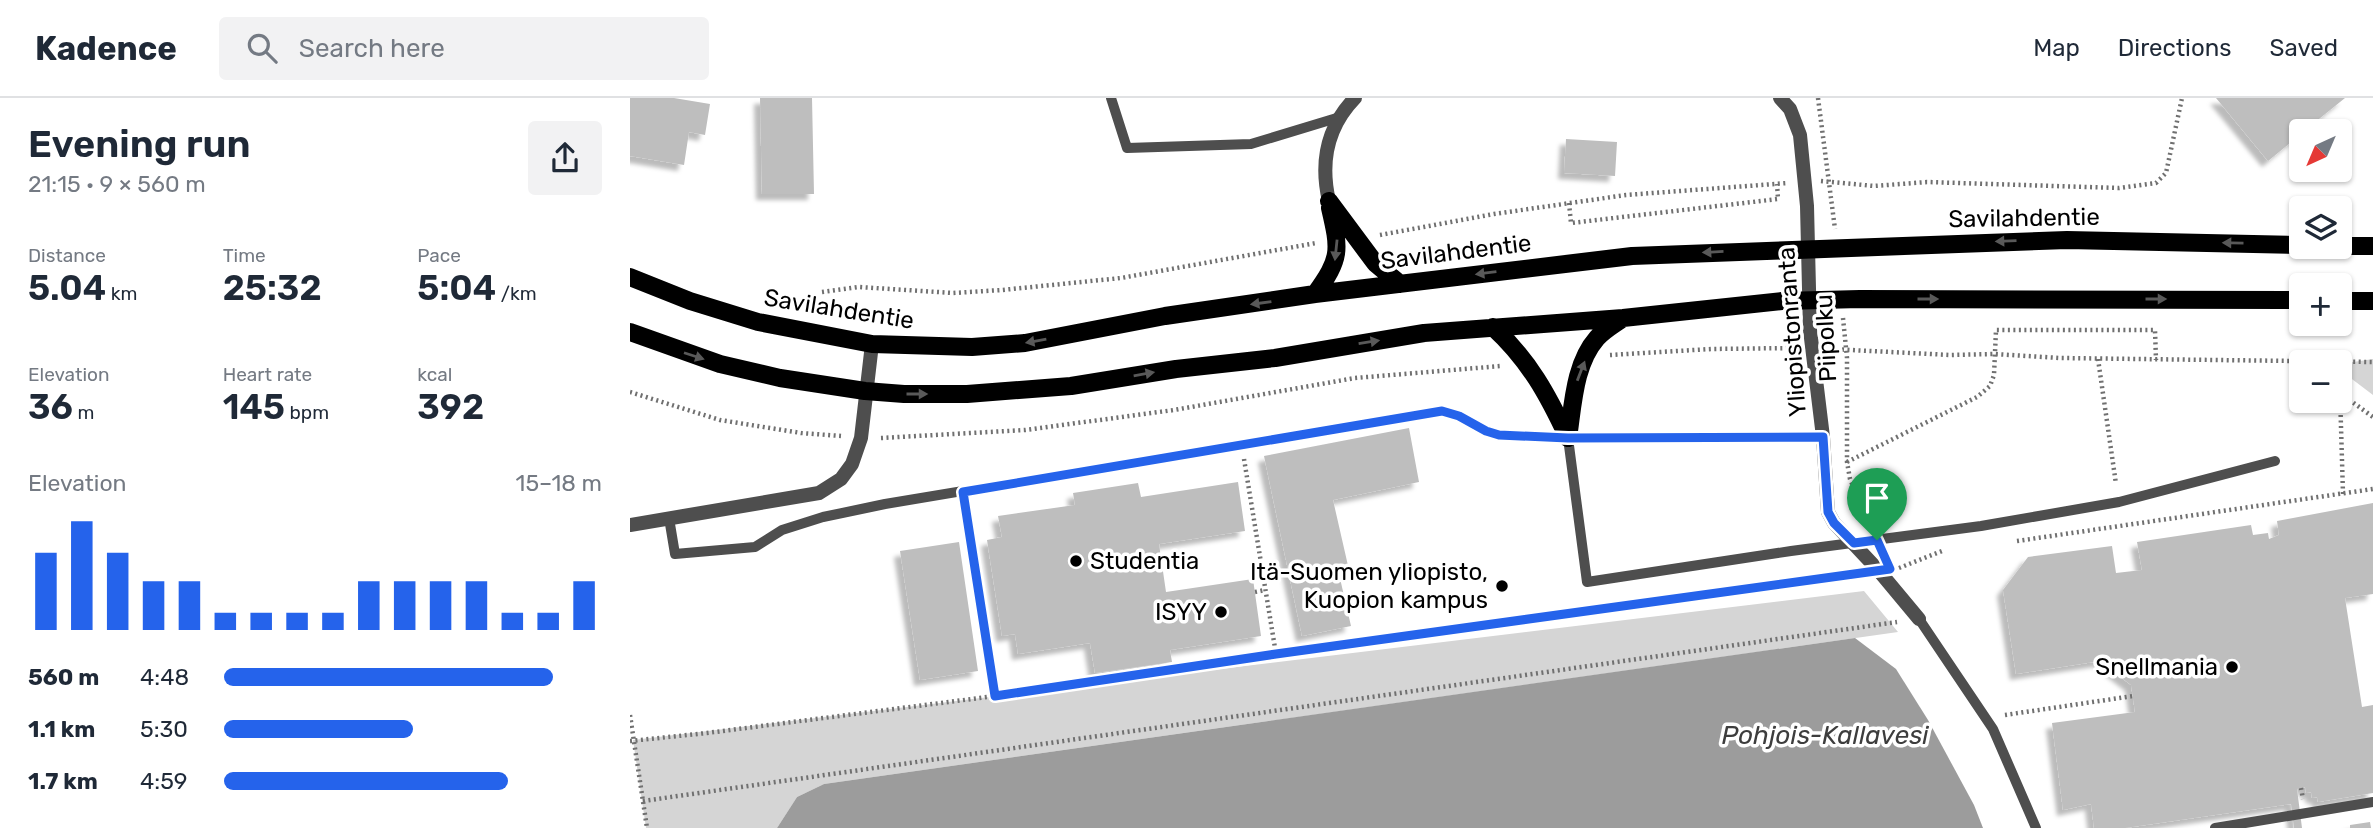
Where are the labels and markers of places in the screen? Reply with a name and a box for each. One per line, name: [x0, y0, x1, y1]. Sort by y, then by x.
pin: [1847, 468, 1907, 540]
place label: Studentia: [1090, 547, 1199, 575]
marker: Studentia: [1068, 553, 1084, 569]
place label: Itä-Suomen yliopisto, Kuopion kampus: [1250, 558, 1488, 614]
marker: Itä-Suomen yliopisto, Kuopion kampus: [1494, 578, 1510, 594]
place label: ISYY: [1155, 598, 1207, 626]
marker: ISYY: [1213, 604, 1229, 620]
place label: Snellmania: [2095, 653, 2218, 681]
marker: Snellmania: [2224, 659, 2240, 675]

